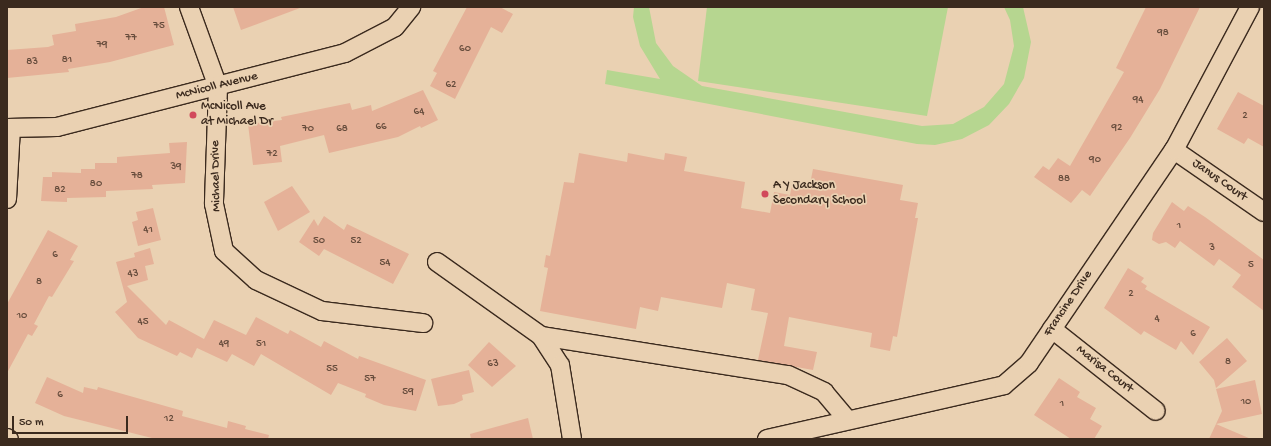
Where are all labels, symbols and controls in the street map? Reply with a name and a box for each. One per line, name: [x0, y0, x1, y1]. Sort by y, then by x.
house number: 75: [153, 19, 165, 33]
house number: 98: [1157, 26, 1169, 40]
house number: 77: [125, 31, 137, 45]
house number: 79: [96, 38, 108, 52]
house number: 60: [459, 42, 471, 56]
house number: 81: [62, 53, 72, 67]
house number: 83: [26, 55, 38, 69]
street label: McNicoll Avenue: [174, 69, 260, 105]
house number: 62: [446, 78, 456, 92]
house number: 94: [1133, 93, 1143, 107]
place label: McNicoll Ave at Michael Dr: [201, 100, 273, 131]
house number: 64: [414, 105, 424, 119]
house number: 2: [1242, 109, 1248, 123]
marker: McNicoll Ave at Michael Dr: [188, 110, 198, 120]
house number: 66: [375, 120, 387, 134]
house number: 92: [1112, 121, 1122, 135]
house number: 70: [302, 122, 314, 136]
house number: 68: [336, 122, 348, 136]
street label: Michael Drive: [209, 140, 225, 212]
house number: 72: [266, 147, 278, 161]
house number: 90: [1089, 153, 1101, 167]
street label: Janus Court: [1188, 156, 1250, 206]
house number: 39: [170, 160, 182, 174]
house number: 78: [131, 169, 143, 183]
house number: 88: [1058, 172, 1070, 186]
house number: 80: [90, 177, 102, 191]
place label: A Y Jackson Secondary School: [773, 179, 866, 210]
house number: 82: [54, 183, 66, 197]
marker: A Y Jackson Secondary School: [760, 189, 770, 199]
house number: 1: [1177, 219, 1181, 233]
house number: 41: [143, 223, 153, 237]
house number: 50: [313, 234, 325, 248]
house number: 52: [350, 234, 362, 248]
house number: 3: [1209, 241, 1215, 255]
house number: 6: [52, 248, 58, 262]
house number: 54: [380, 256, 390, 270]
house number: 5: [1248, 258, 1254, 272]
house number: 43: [128, 267, 138, 281]
street label: Francine Drive: [1041, 268, 1097, 340]
house number: 8: [36, 275, 42, 289]
house number: 2: [1128, 287, 1134, 301]
house number: 10: [17, 309, 27, 323]
house number: 4: [1154, 312, 1160, 326]
house number: 45: [138, 315, 148, 329]
house number: 6: [1190, 327, 1196, 341]
house number: 49: [219, 337, 229, 351]
house number: 51: [256, 337, 266, 351]
street label: Marisa Court: [1072, 343, 1136, 397]
house number: 8: [1225, 355, 1231, 369]
house number: 63: [487, 357, 499, 371]
house number: 55: [326, 362, 338, 376]
house number: 57: [364, 372, 376, 386]
house number: 59: [402, 385, 414, 399]
house number: 6: [57, 388, 63, 402]
house number: 10: [1241, 395, 1251, 409]
house number: 1: [1060, 397, 1064, 411]
scale bar: [14, 408, 130, 434]
house number: 12: [164, 412, 174, 426]
text: 50 m: [19, 416, 44, 430]

